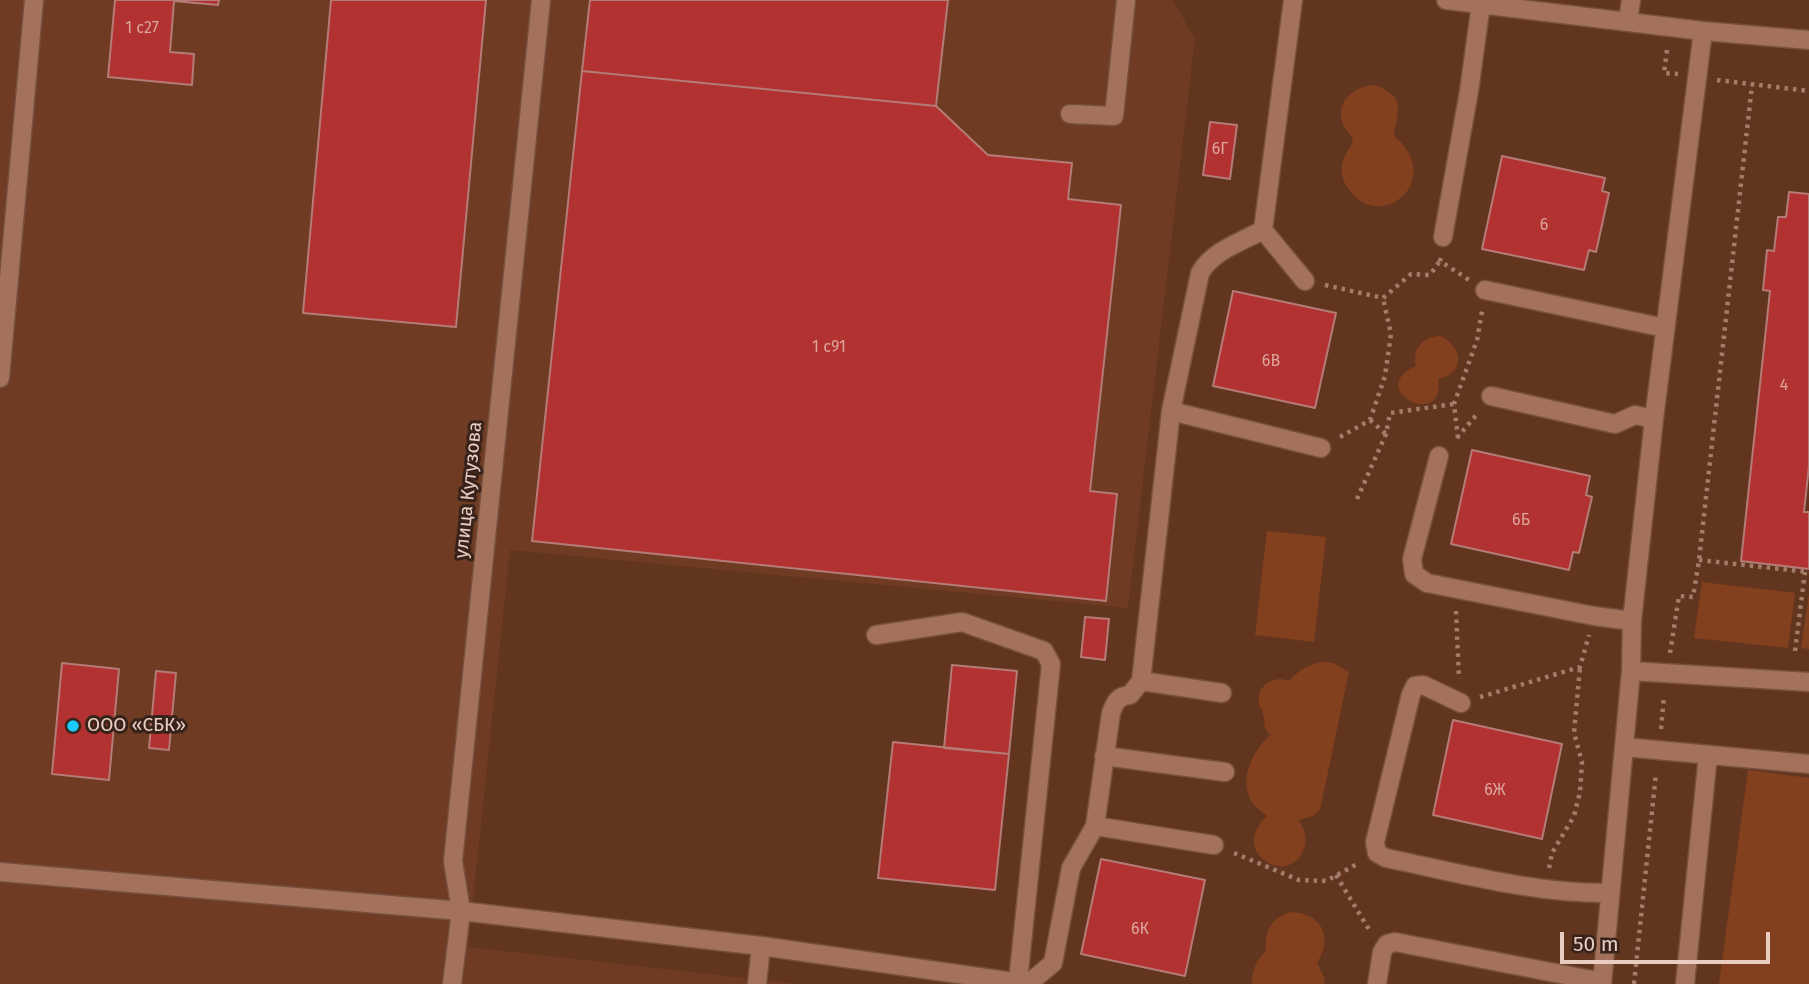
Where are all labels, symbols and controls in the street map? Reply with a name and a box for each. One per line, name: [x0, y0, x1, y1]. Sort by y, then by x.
house number: 1 с27: [125, 19, 159, 39]
house number: 6Г: [1212, 140, 1228, 160]
house number: 6: [1540, 216, 1548, 236]
house number: 1 с91: [812, 338, 846, 358]
house number: 6В: [1262, 352, 1280, 372]
house number: 4: [1780, 376, 1788, 396]
street label: улица Кутузова: [450, 420, 488, 560]
house number: 6Б: [1512, 511, 1530, 531]
place label: ООО «СБК»: [87, 715, 186, 737]
marker: ООО «СБК»: [65, 718, 81, 734]
house number: 6Ж: [1484, 781, 1506, 801]
scale bar: [1564, 918, 1774, 962]
house number: 6К: [1131, 920, 1149, 940]
text: 50 m: [1573, 931, 1619, 957]

